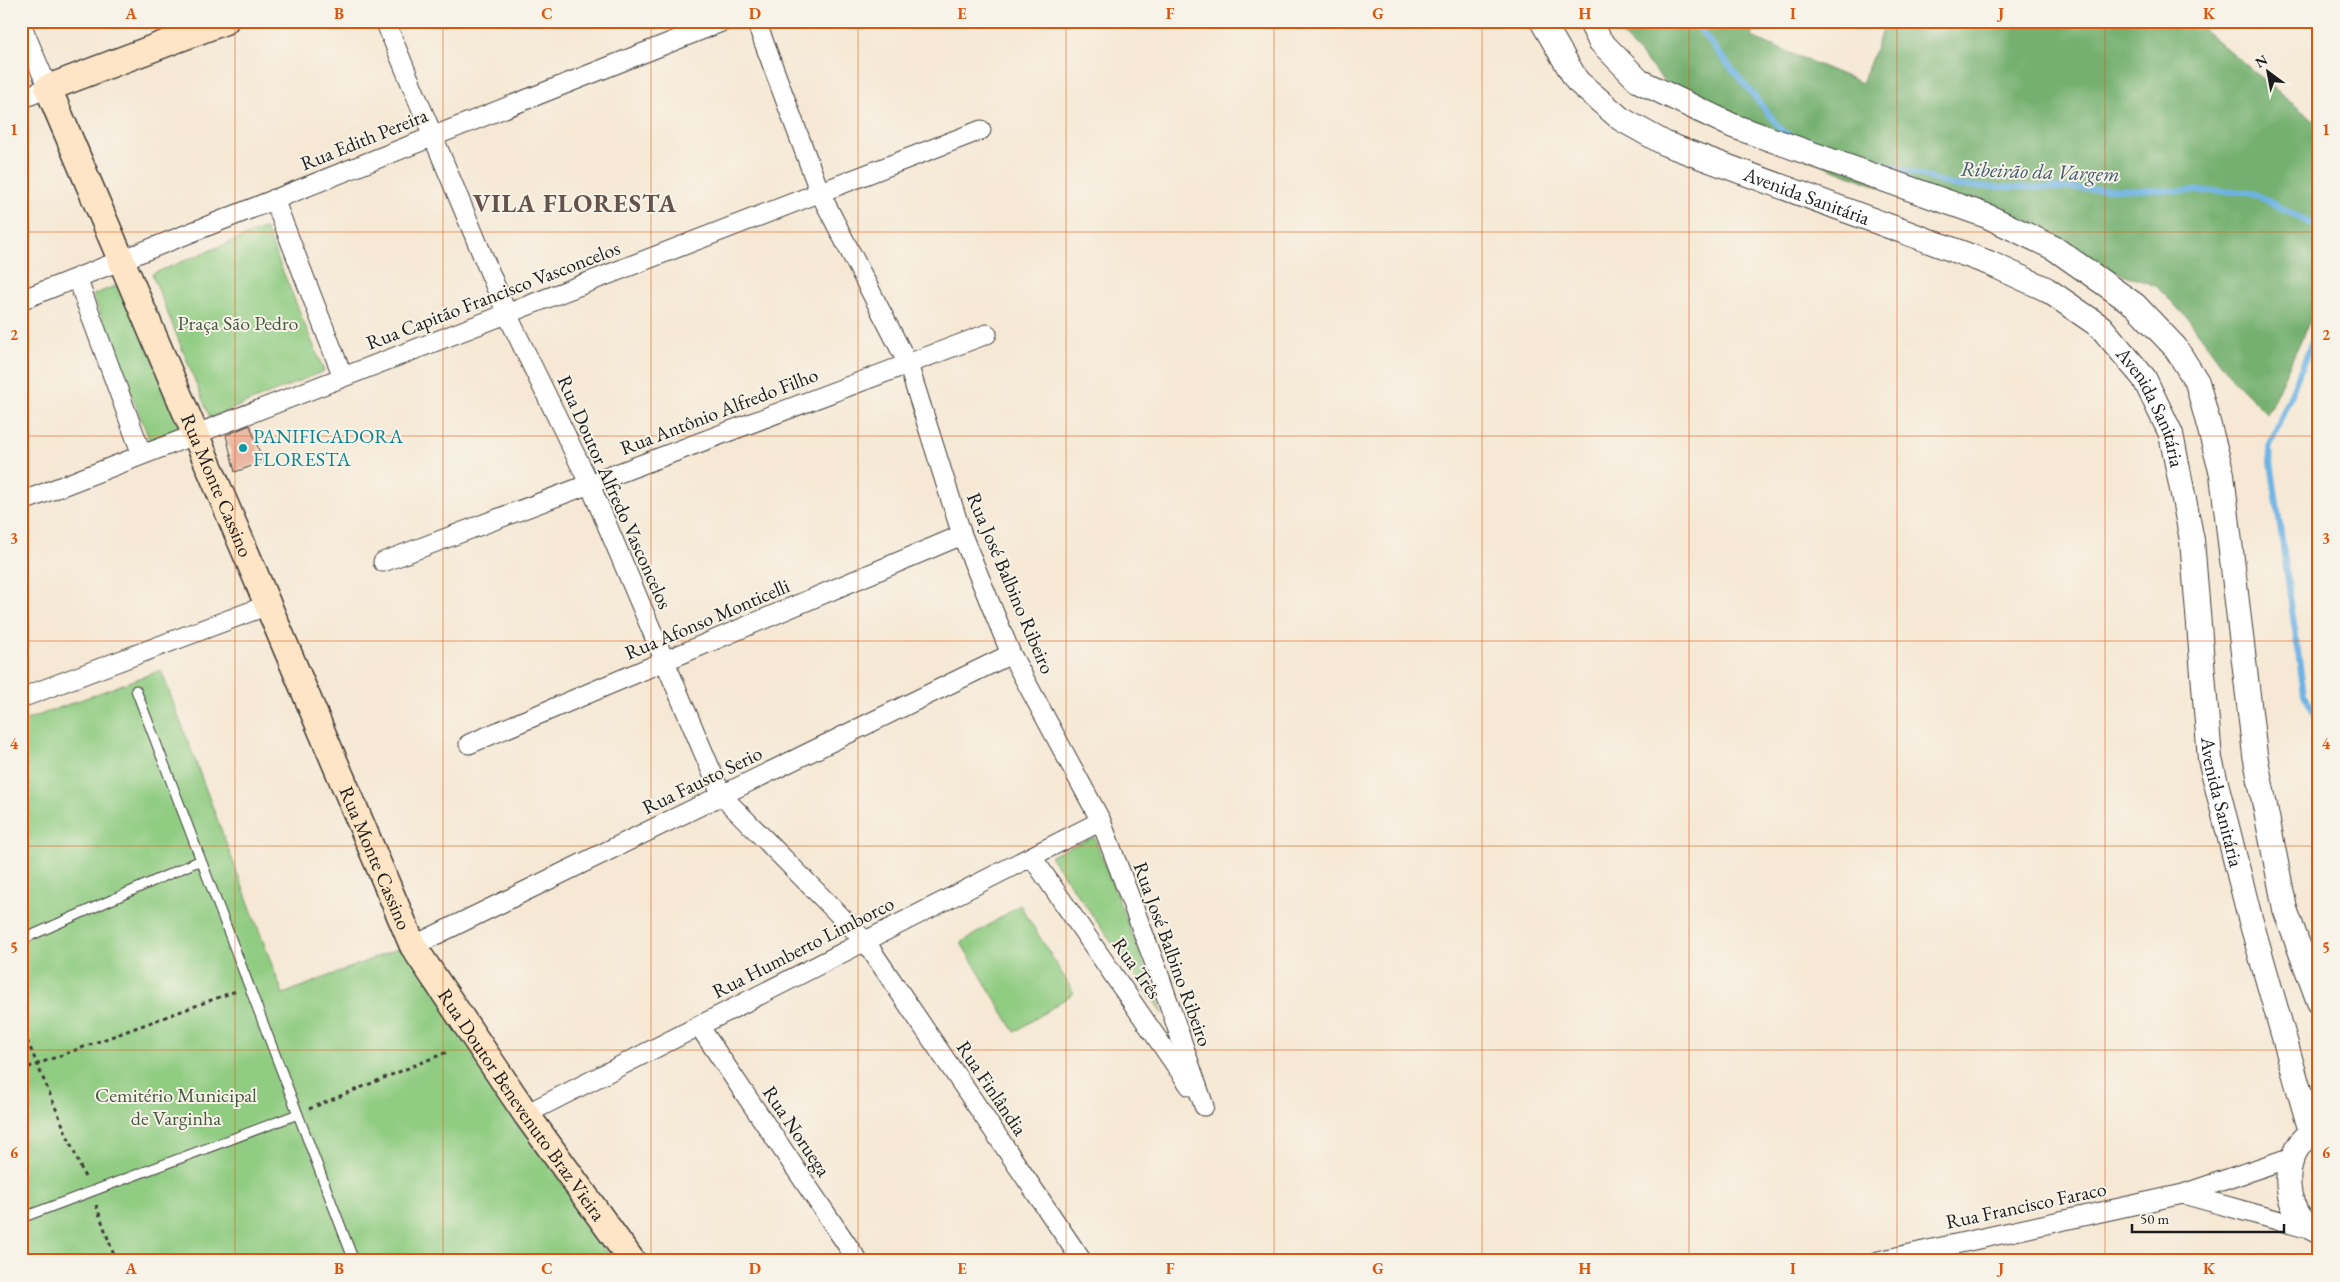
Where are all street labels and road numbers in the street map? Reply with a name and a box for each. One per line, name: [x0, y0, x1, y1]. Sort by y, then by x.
street label: Rua Edith Pereira: [297, 102, 431, 176]
street label: Avenida Sanitária: [1739, 160, 1873, 231]
street label: Rua Capitão Francisco Vasconcelos: [362, 235, 624, 355]
street label: Avenida Sanitária: [2110, 341, 2190, 470]
street label: Rua Antônio Alfredo Filho: [616, 361, 822, 461]
street label: Rua Doutor Alfredo Vasconcelos: [552, 371, 678, 613]
street label: Rua Monte Cassino: [175, 410, 259, 561]
street label: Rua José Balbino Ribeiro: [961, 488, 1061, 678]
street label: Rua Afonso Monticelli: [621, 572, 793, 665]
street label: Avenida Sanitária: [2195, 735, 2250, 870]
street label: Rua Fausto Serio: [638, 740, 766, 820]
street label: Rua Monte Cassino: [334, 782, 418, 934]
street label: Rua José Balbino Ribeiro: [1127, 858, 1219, 1050]
street label: Rua Humberto Limborco: [708, 890, 898, 1004]
street label: Rua Três: [1107, 932, 1167, 1004]
street label: Rua Doutor Benevenuto Braz Vieira: [432, 983, 612, 1226]
street label: Rua Finlândia: [951, 1036, 1033, 1140]
street label: Rua Noruega: [757, 1081, 837, 1181]
street label: Rua Francisco Faraco: [1943, 1175, 2109, 1235]

